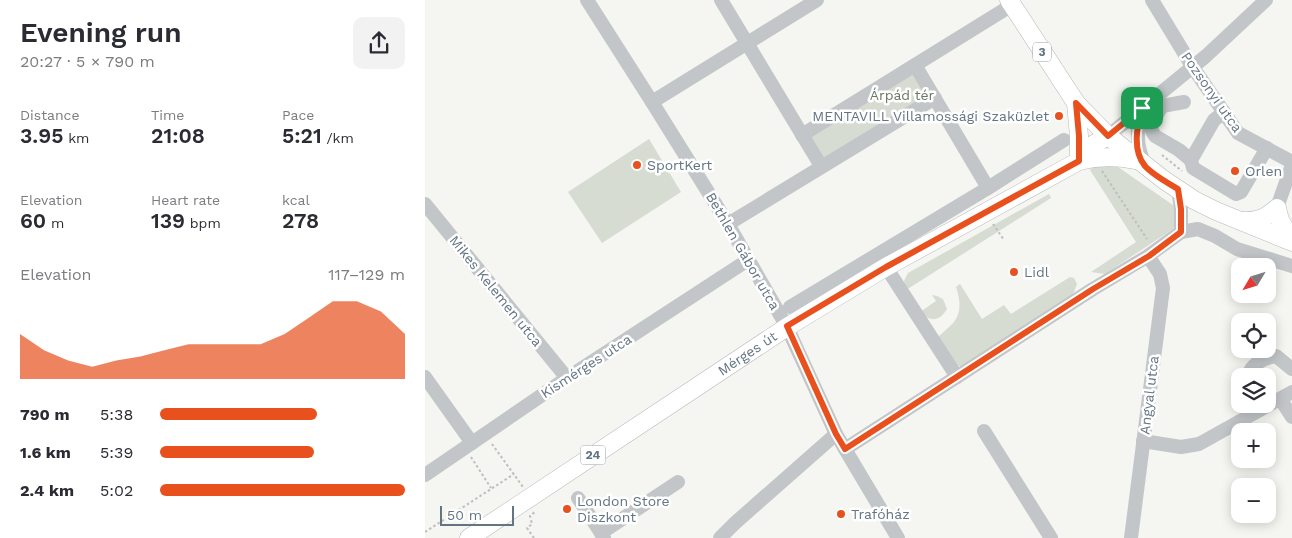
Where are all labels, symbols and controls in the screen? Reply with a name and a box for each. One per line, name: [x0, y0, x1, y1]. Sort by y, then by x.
text: Evening run: [20, 16, 181, 49]
button: share: [353, 17, 405, 69]
road number: 3: [1033, 42, 1051, 62]
street label: Pozsonyi utca: [1178, 49, 1246, 135]
text: 20:27 · 5 × 790 m: [20, 52, 155, 71]
park label: Árpád tér: [870, 87, 935, 103]
pin: [1121, 87, 1163, 129]
icon: arrive: [1128, 94, 1156, 122]
text: Distance: [20, 107, 80, 123]
text: Time: [151, 107, 184, 123]
text: Pace: [282, 107, 314, 123]
place label: MENTAVILL Villamossági Szaküzlet: [812, 108, 1049, 124]
marker: MENTAVILL Villamossági Szaküzlet: [1053, 110, 1065, 122]
text: 3.95: [20, 123, 63, 148]
text: 21:08: [151, 123, 205, 148]
text: 5:21: [282, 123, 322, 148]
text: km: [63, 130, 89, 146]
text: /km: [322, 130, 354, 146]
place label: SportKert: [647, 157, 712, 173]
marker: SportKert: [631, 159, 643, 171]
place label: Orlen: [1245, 163, 1282, 179]
marker: Orlen: [1229, 165, 1241, 177]
street label: Bethlen Gábor utca: [703, 189, 783, 313]
text: Elevation: [20, 192, 83, 208]
text: Heart rate: [151, 192, 220, 208]
text: kcal: [282, 192, 310, 208]
text: 60: [20, 208, 46, 233]
text: 139: [151, 208, 185, 233]
text: 278: [282, 208, 319, 233]
text: m: [46, 215, 64, 231]
text: bpm: [185, 215, 221, 231]
street label: Mikes Kelemen utca: [446, 232, 546, 350]
north arrow: [1231, 258, 1276, 302]
map controls: [1231, 258, 1276, 523]
place label: Lidl: [1024, 264, 1050, 280]
text: Elevation: [20, 265, 91, 284]
text: 117–129 m: [328, 265, 405, 284]
marker: Lidl: [1008, 266, 1020, 278]
button: locate: [1231, 313, 1276, 358]
street label: Mérges út: [715, 328, 780, 379]
street label: Kismérges utca: [538, 331, 634, 401]
street label: Angyal utca: [1136, 355, 1162, 435]
button: layers: [1231, 368, 1276, 413]
text: 790 m: [20, 405, 70, 424]
text: 5:38: [100, 405, 133, 424]
button: +: [1231, 423, 1276, 468]
text: 1.6 km: [20, 443, 71, 462]
text: 5:39: [100, 443, 133, 462]
road number: 24: [581, 446, 605, 464]
button: −: [1231, 478, 1276, 523]
text: 2.4 km: [20, 481, 74, 500]
text: 5:02: [100, 481, 133, 500]
place label: London Store Diszkont: [577, 493, 670, 525]
scale bar: [440, 503, 514, 526]
marker: London Store Diszkont: [561, 503, 573, 515]
place label: Trafóház: [851, 506, 910, 522]
text: 50 m: [447, 507, 482, 523]
marker: Trafóház: [835, 508, 847, 520]

